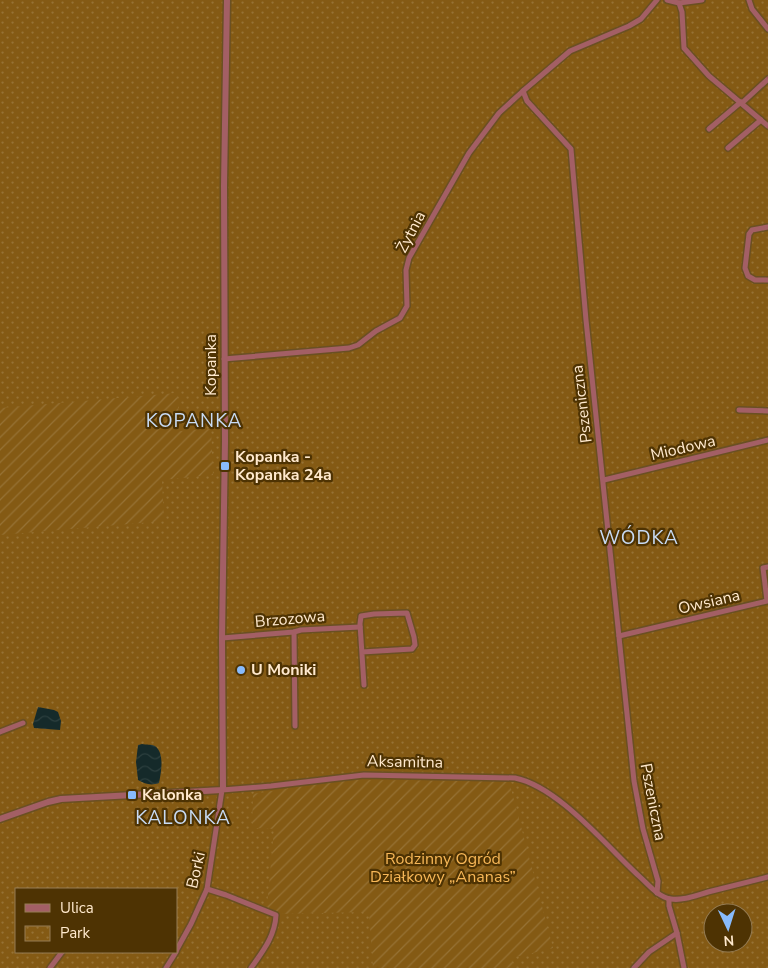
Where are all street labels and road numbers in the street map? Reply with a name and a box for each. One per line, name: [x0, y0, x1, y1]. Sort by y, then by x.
street label: Żytnia: [391, 207, 431, 257]
street label: Kopanka: [200, 334, 222, 396]
street label: Pszeniczna: [566, 364, 598, 444]
street label: Miodowa: [648, 430, 718, 466]
street label: Owsiana: [676, 584, 742, 620]
street label: Brzozowa: [254, 605, 326, 633]
street label: Aksamitna: [367, 750, 443, 774]
street label: Pszeniczna: [635, 761, 671, 843]
street label: Borki: [181, 849, 211, 891]

